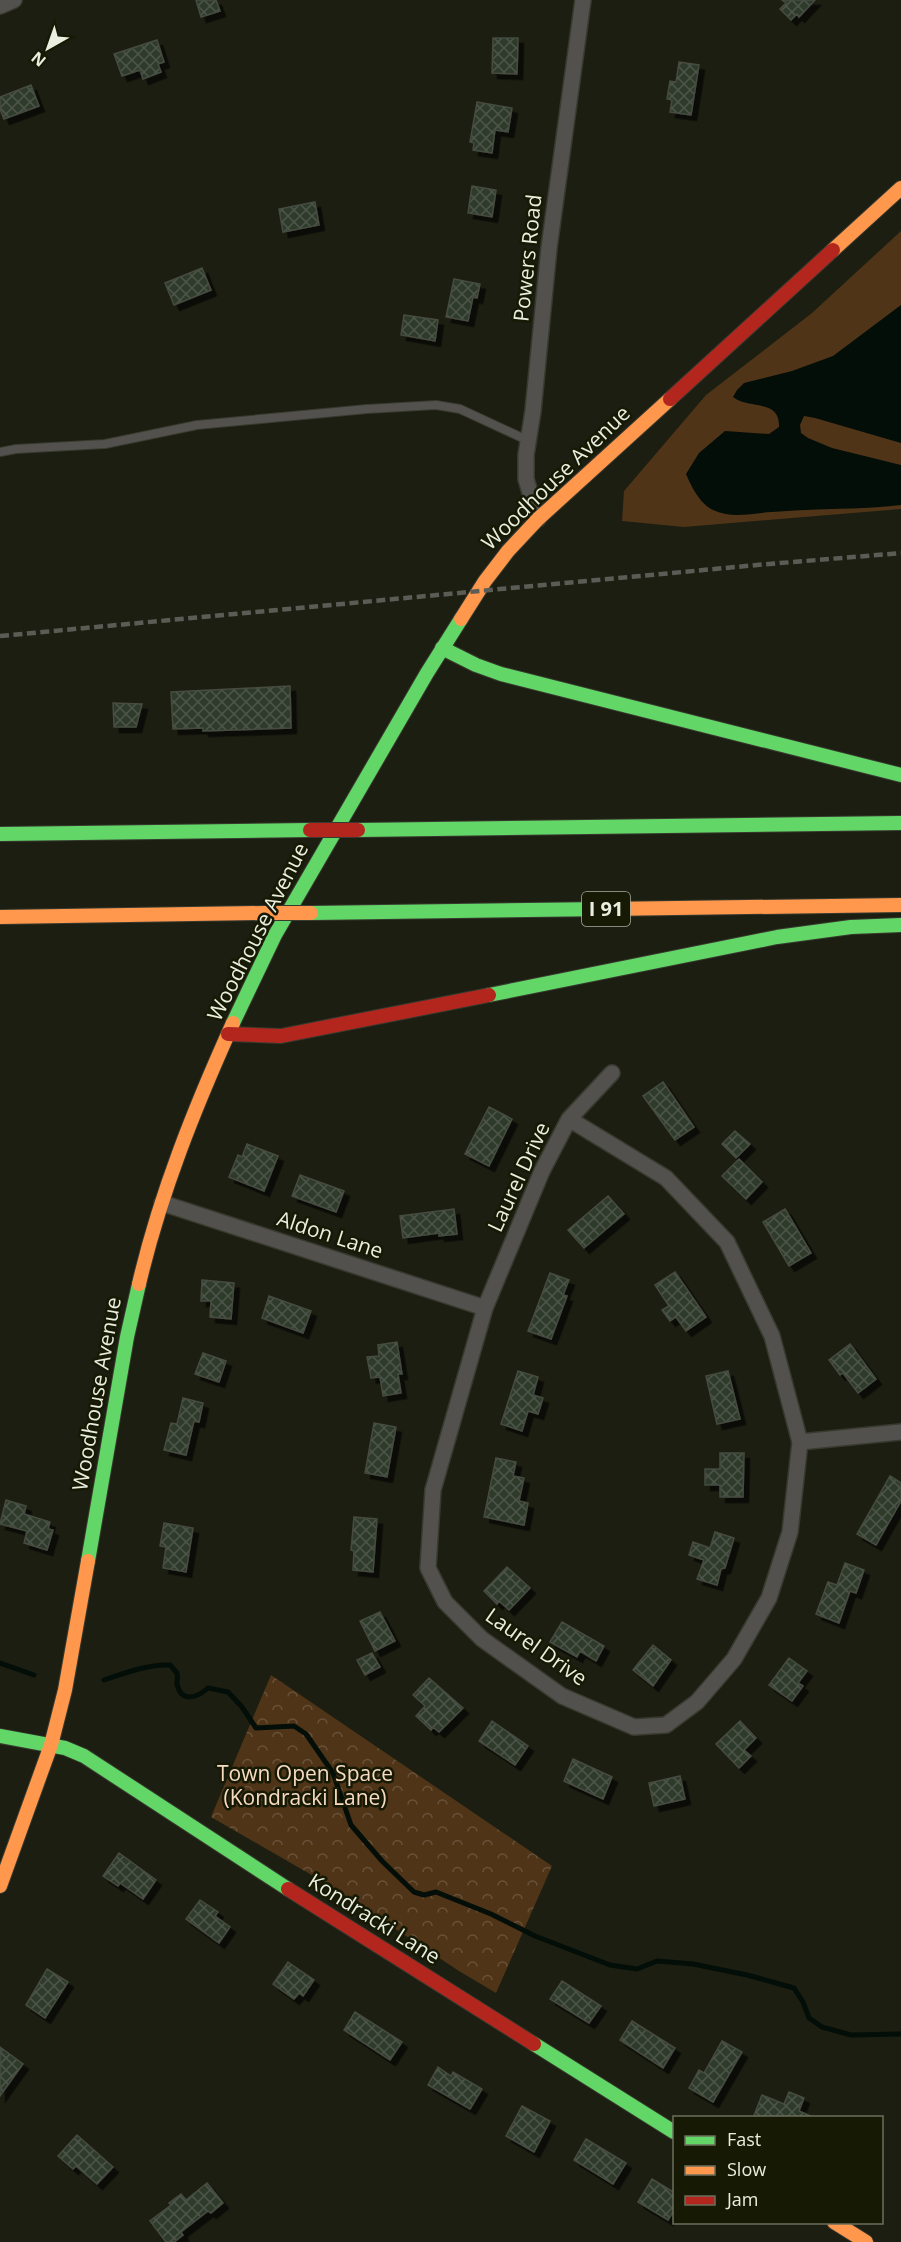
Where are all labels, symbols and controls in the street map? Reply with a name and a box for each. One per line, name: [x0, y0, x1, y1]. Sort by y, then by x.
north arrow: [18, 18, 78, 78]
text: N: [26, 47, 50, 72]
street label: Powers Road: [506, 193, 548, 323]
street label: Woodhouse Avenue: [475, 399, 636, 556]
street label: Woodhouse Avenue: [200, 838, 314, 1025]
road number: I 91: [582, 892, 630, 926]
street label: Laurel Drive: [480, 1117, 556, 1236]
street label: Aldon Lane: [274, 1204, 387, 1264]
street label: Woodhouse Avenue: [65, 1295, 127, 1493]
street label: Laurel Drive: [480, 1601, 593, 1692]
park label: Town Open Space (Kondracki Lane): [217, 1759, 393, 1811]
street label: Kondracki Lane: [303, 1866, 446, 1970]
legend: [673, 2116, 883, 2224]
text: Fast: [727, 2127, 761, 2151]
text: Slow: [727, 2157, 766, 2181]
text: Jam: [725, 2187, 759, 2211]

